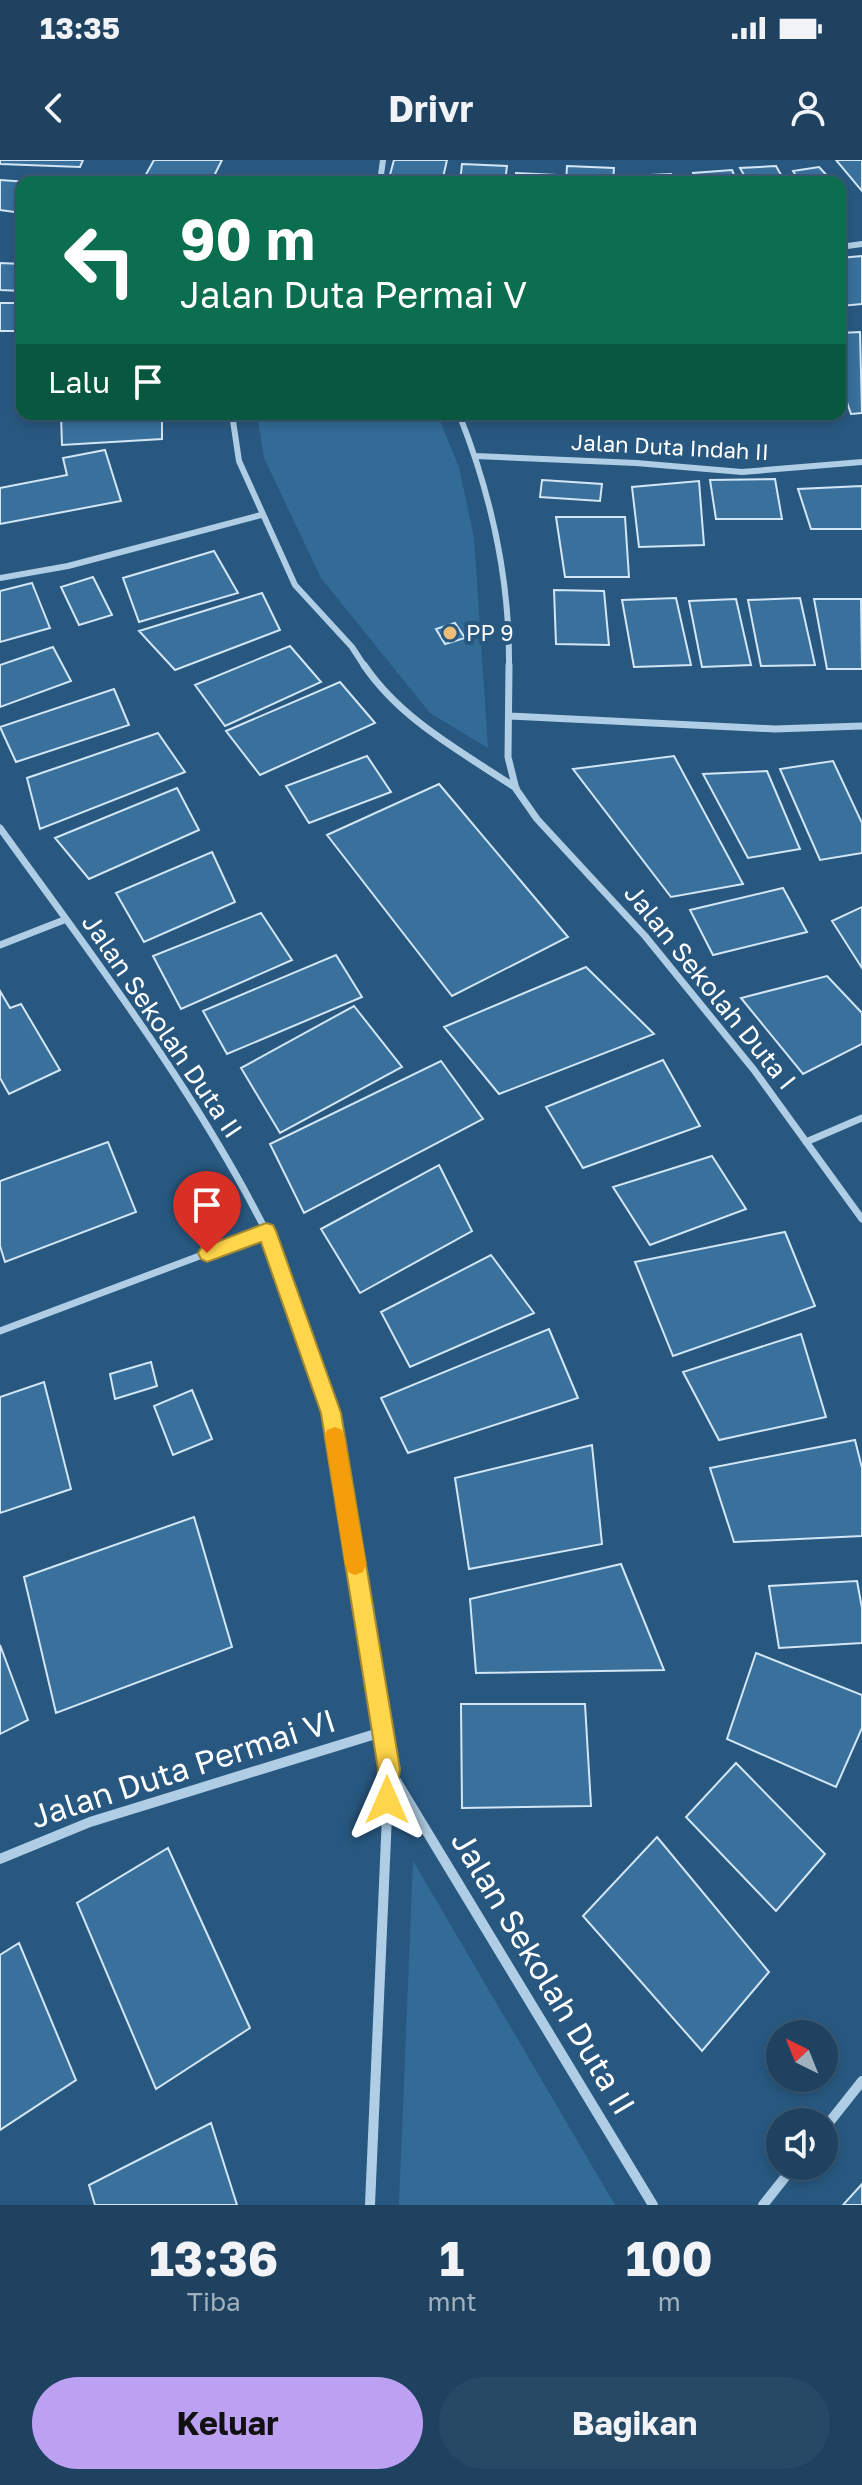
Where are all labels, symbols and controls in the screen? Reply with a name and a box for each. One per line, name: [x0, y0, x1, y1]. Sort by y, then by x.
text: 13:35: [40, 10, 120, 46]
icon: back: [32, 86, 76, 130]
icon: person: [786, 86, 830, 130]
text: Drivr: [388, 87, 474, 130]
text: 90 m: [180, 205, 315, 272]
icon: left: [48, 208, 152, 312]
text: Jalan Duta Permai V: [180, 273, 527, 316]
icon: arrive: [126, 360, 170, 404]
text: Lalu: [48, 364, 110, 400]
street label: Jalan Duta Indah II: [571, 428, 770, 465]
place label: PP 9: [466, 619, 514, 646]
marker: PP 9: [441, 624, 459, 642]
street label: Jalan Sekolah Duta I: [618, 878, 803, 1096]
street label: Jalan Sekolah Duta II: [76, 908, 249, 1144]
pin: [173, 1171, 241, 1253]
icon: arrive: [185, 1183, 229, 1227]
street label: Jalan Duta Permai VI: [25, 1701, 340, 1835]
position arrow: [345, 1758, 429, 1842]
street label: Jalan Sekolah Duta II: [444, 1824, 644, 2121]
north arrow: [766, 2020, 838, 2092]
map controls: [766, 2020, 838, 2180]
button: sound: [766, 2108, 838, 2180]
text: 13:36: [149, 2229, 278, 2287]
text: 1: [440, 2229, 464, 2287]
text: 100: [626, 2229, 713, 2287]
text: Tiba: [187, 2286, 241, 2317]
text: mnt: [427, 2286, 477, 2317]
text: m: [658, 2286, 681, 2317]
button: Keluar: [32, 2377, 423, 2469]
button: Bagikan: [439, 2377, 830, 2469]

